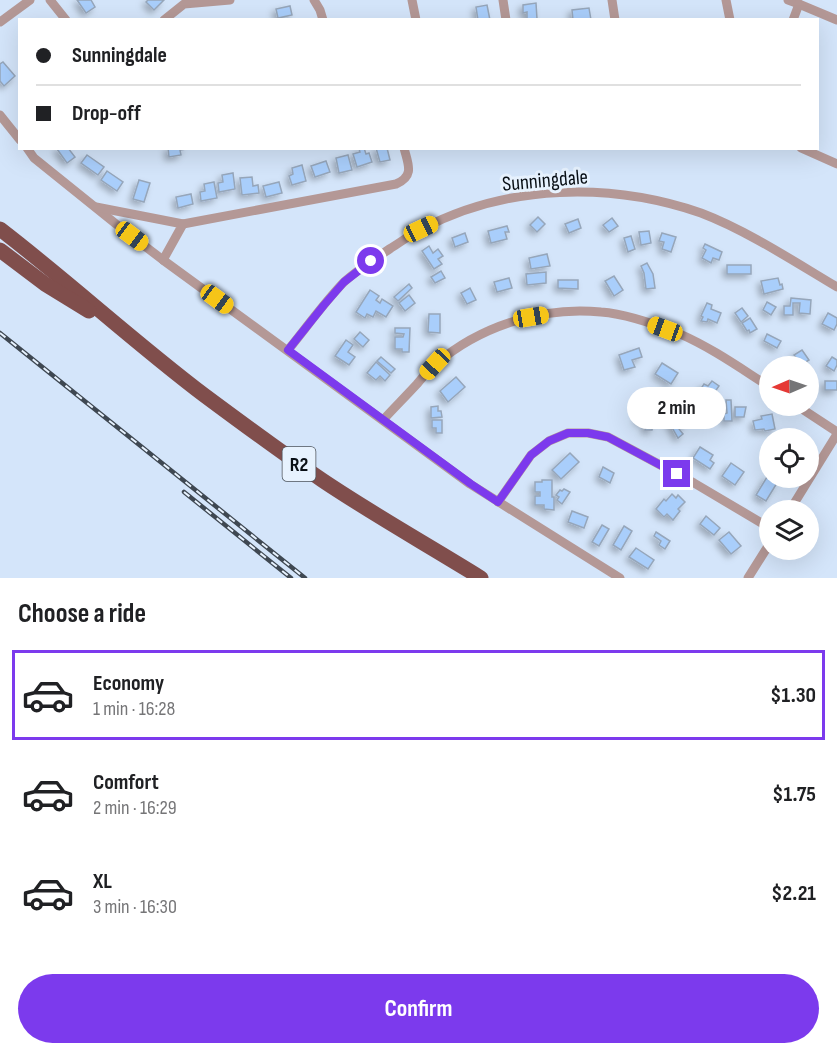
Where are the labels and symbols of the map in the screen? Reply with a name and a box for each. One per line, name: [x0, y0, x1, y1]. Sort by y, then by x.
street label: Sunningdale: [501, 164, 589, 197]
car: [401, 213, 441, 245]
car: [112, 218, 152, 254]
route start: [357, 247, 384, 274]
car: [197, 281, 237, 317]
car: [512, 305, 550, 329]
car: [645, 314, 685, 344]
car: [416, 345, 454, 383]
north arrow: [759, 356, 819, 416]
callout: 2 min: [628, 387, 726, 429]
road number: R2: [282, 447, 316, 481]
route end: [663, 460, 690, 487]

